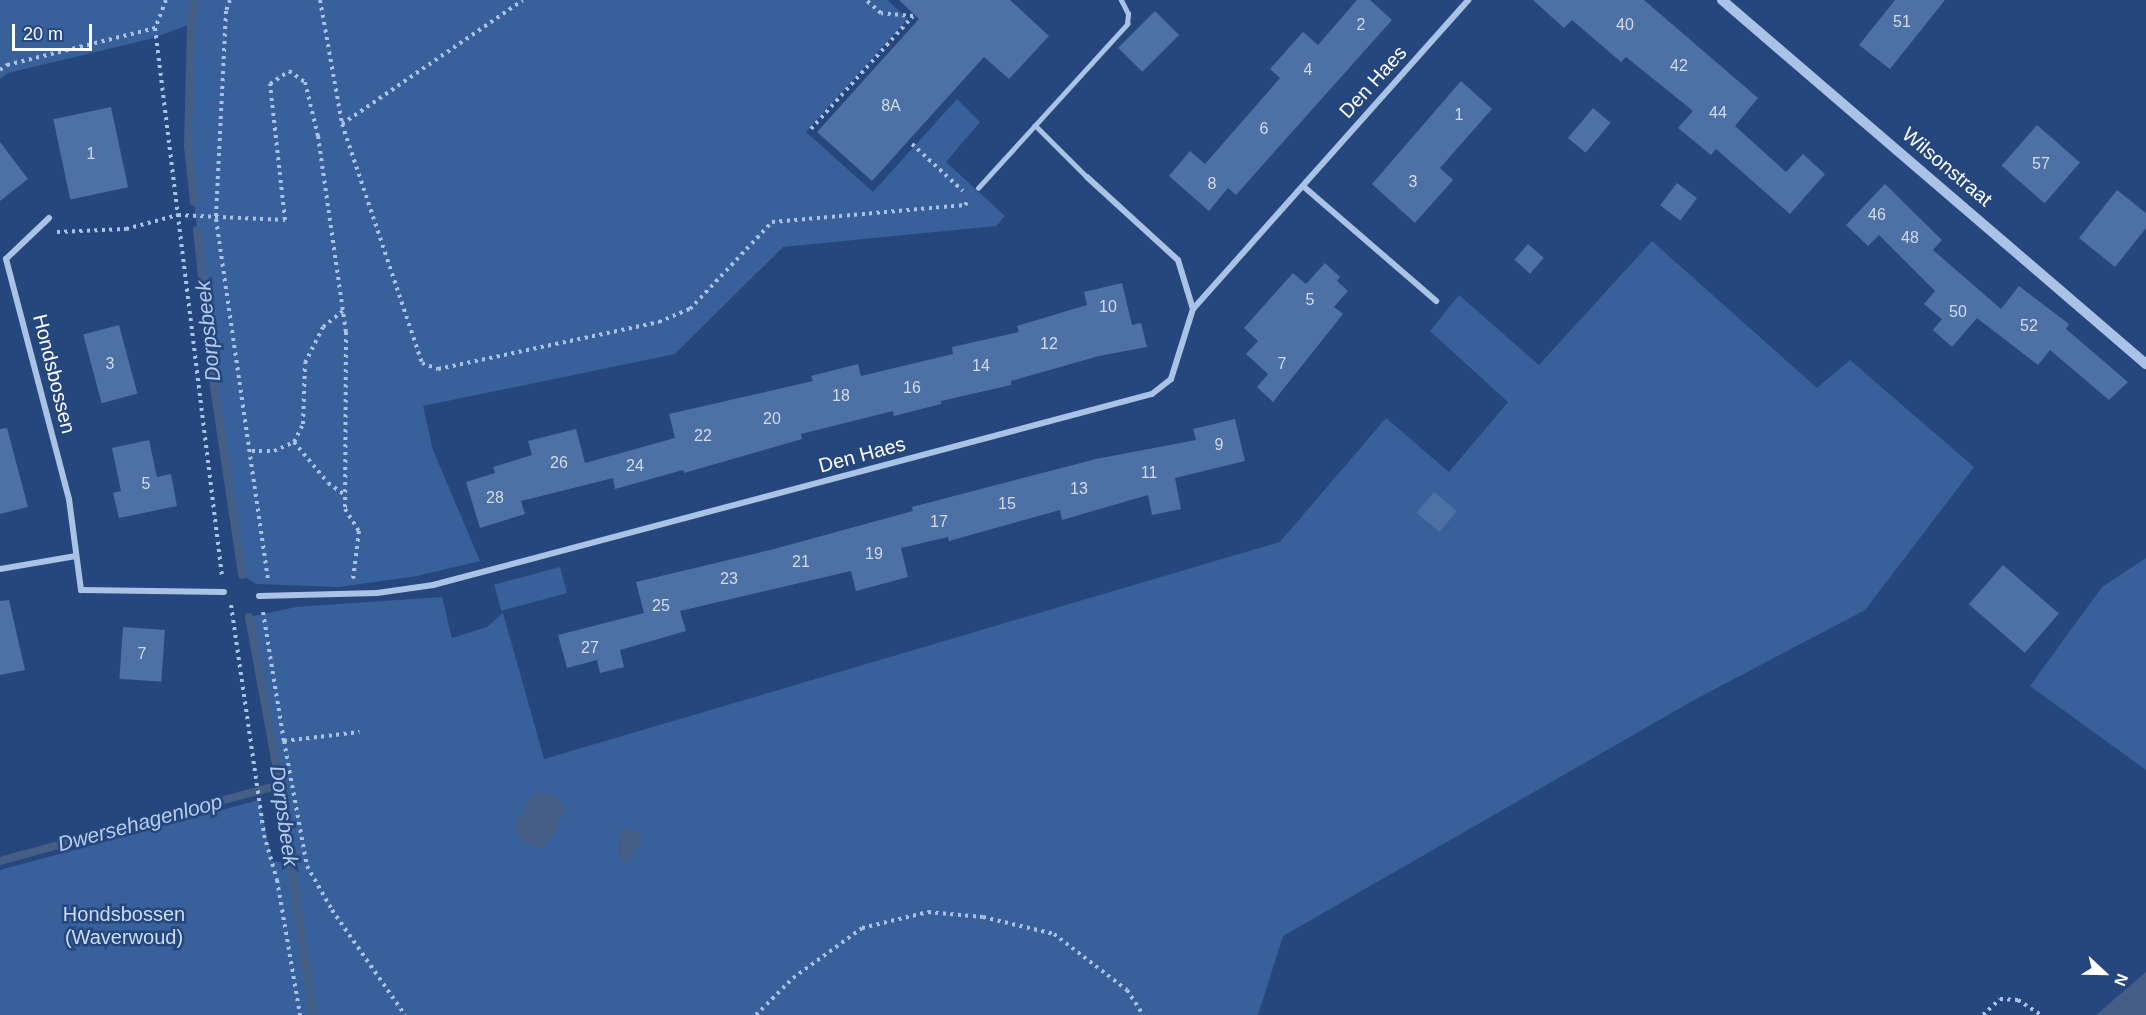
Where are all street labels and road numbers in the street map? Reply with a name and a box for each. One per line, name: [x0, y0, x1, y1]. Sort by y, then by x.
street label: Den Haes: [1334, 41, 1412, 123]
street label: Wilsonstraat: [1897, 122, 1997, 212]
street label: Hondsbossen: [28, 312, 80, 436]
street label: Den Haes: [816, 432, 908, 478]

